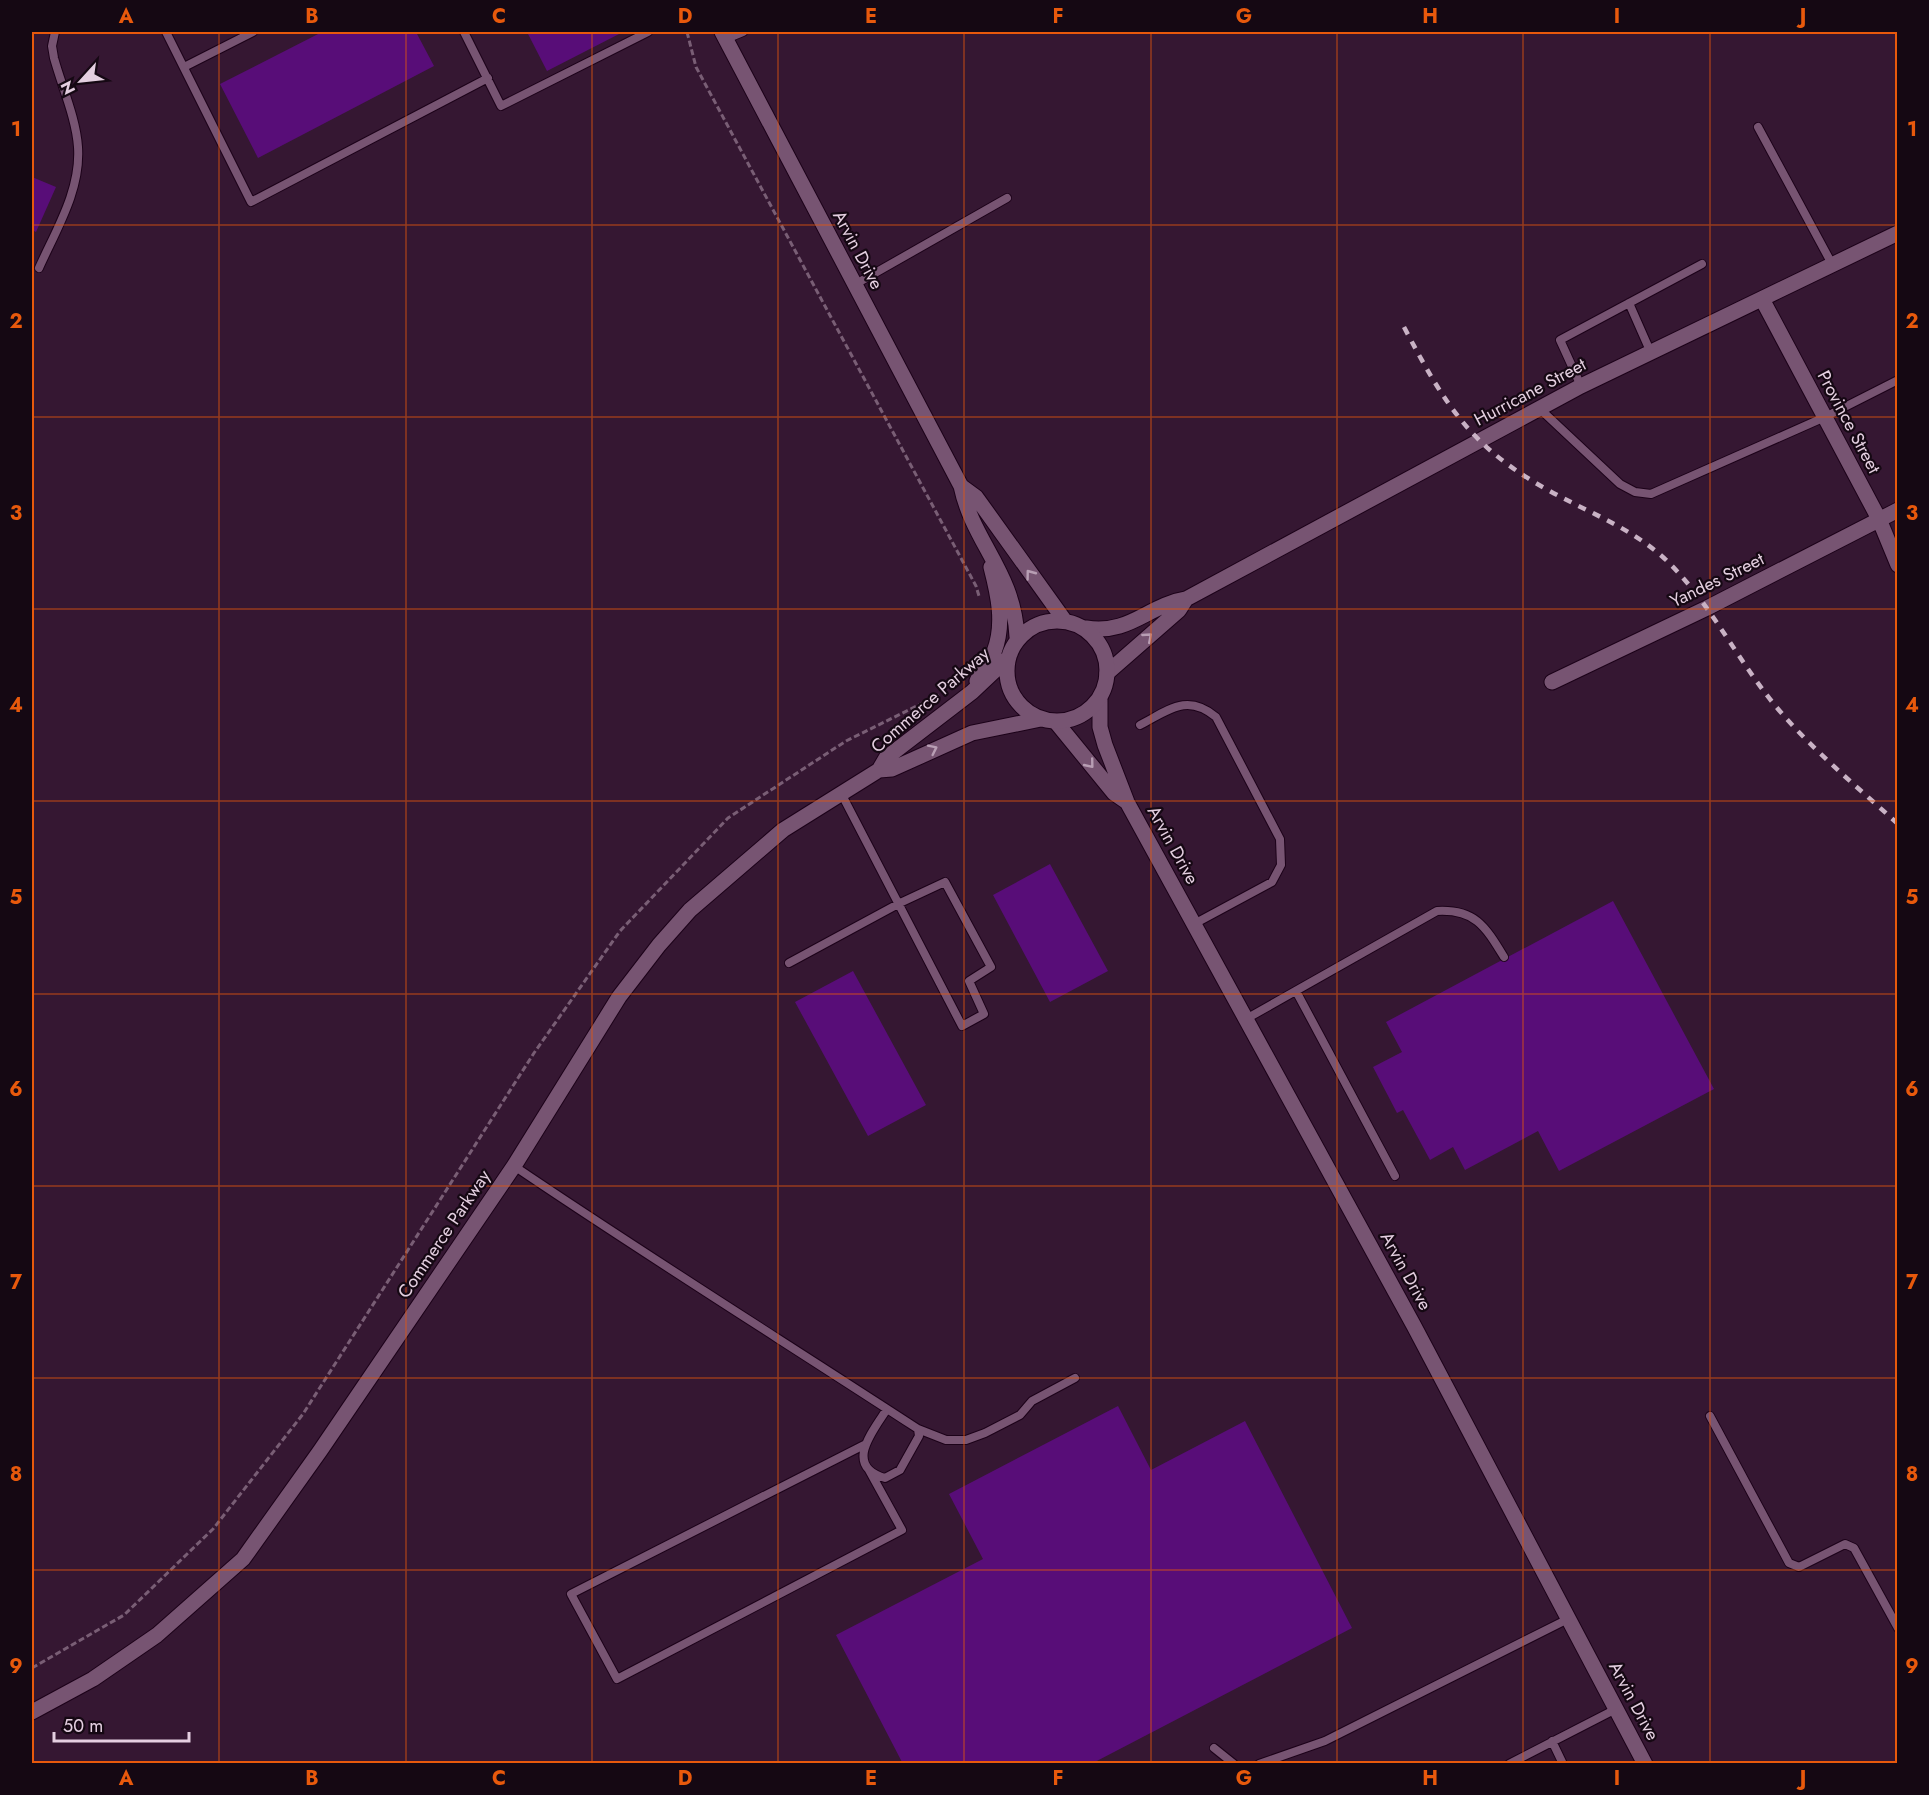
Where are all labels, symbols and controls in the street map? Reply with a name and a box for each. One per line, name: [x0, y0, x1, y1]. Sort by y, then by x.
text: A: [118, 2, 134, 31]
text: B: [305, 2, 319, 31]
text: C: [492, 2, 506, 31]
text: D: [678, 2, 692, 31]
text: E: [865, 2, 877, 31]
text: F: [1052, 2, 1064, 31]
text: G: [1236, 2, 1252, 31]
text: H: [1422, 2, 1438, 31]
text: I: [1614, 2, 1620, 31]
text: J: [1796, 2, 1806, 31]
north arrow: [51, 51, 111, 111]
text: N: [55, 77, 81, 98]
text: 1: [11, 115, 21, 144]
text: 1: [1907, 115, 1917, 144]
street label: Arvin Drive: [826, 206, 890, 294]
text: 2: [9, 307, 23, 336]
text: 2: [1905, 307, 1919, 336]
street label: Hurricane Street: [1469, 351, 1591, 433]
street label: Province Street: [1811, 366, 1887, 479]
text: 3: [10, 499, 22, 528]
text: 3: [1906, 499, 1918, 528]
street label: Yandes Street: [1666, 546, 1769, 614]
one-way arrow: [1026, 569, 1037, 580]
one-way arrow: [1141, 634, 1152, 645]
street label: Commerce Parkway: [865, 641, 995, 759]
text: 4: [9, 691, 23, 720]
text: 4: [1905, 691, 1919, 720]
one-way arrow: [927, 744, 938, 756]
one-way arrow: [1082, 757, 1093, 768]
street label: Arvin Drive: [1141, 801, 1205, 889]
text: 5: [10, 883, 23, 912]
text: 5: [1906, 883, 1919, 912]
text: 6: [9, 1075, 23, 1104]
text: 6: [1905, 1075, 1919, 1104]
street label: Commerce Parkway: [391, 1165, 497, 1303]
street label: Arvin Drive: [1374, 1227, 1438, 1315]
text: 7: [10, 1268, 23, 1297]
text: 7: [1906, 1268, 1919, 1297]
text: 8: [10, 1460, 22, 1489]
text: 8: [1906, 1460, 1918, 1489]
text: 9: [9, 1652, 23, 1681]
text: 9: [1905, 1652, 1919, 1681]
street label: Arvin Drive: [1602, 1657, 1666, 1745]
scale bar: [54, 1705, 189, 1743]
text: 50 m: [63, 1713, 103, 1739]
text: A: [118, 1764, 134, 1793]
text: B: [305, 1764, 319, 1793]
text: C: [492, 1764, 506, 1793]
text: D: [678, 1764, 692, 1793]
text: E: [865, 1764, 877, 1793]
text: F: [1052, 1764, 1064, 1793]
text: G: [1236, 1764, 1252, 1793]
text: H: [1422, 1764, 1438, 1793]
text: I: [1614, 1764, 1620, 1793]
text: J: [1796, 1764, 1806, 1793]

